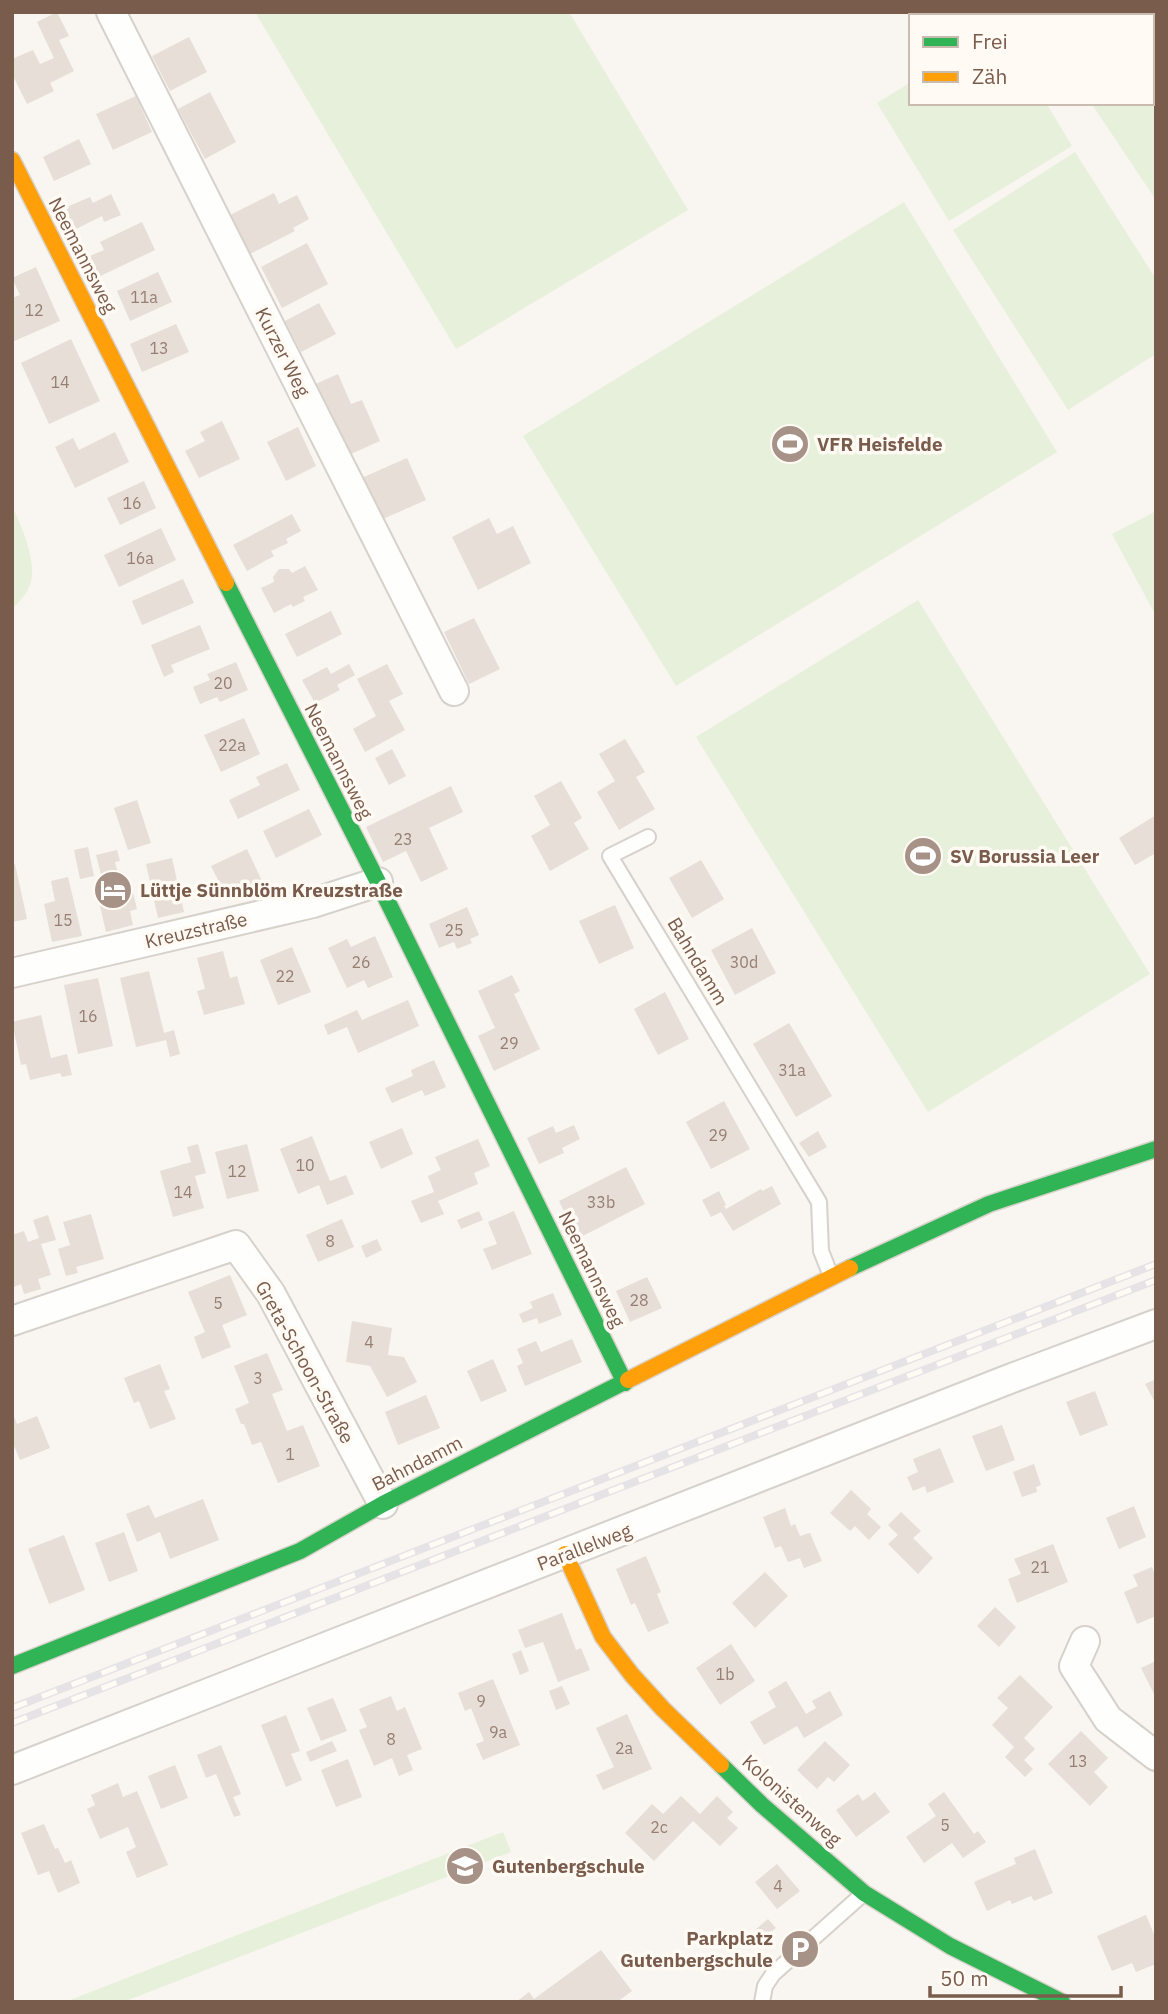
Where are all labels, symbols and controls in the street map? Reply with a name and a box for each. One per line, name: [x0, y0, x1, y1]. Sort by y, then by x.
legend: [909, 14, 1154, 105]
text: Frei: [972, 27, 1008, 55]
text: Zäh: [972, 62, 1007, 90]
street label: Neemannsweg: [44, 193, 122, 317]
house number: 11a: [130, 287, 158, 307]
house number: 12: [24, 300, 44, 320]
street label: Kurzer Weg: [250, 303, 316, 401]
house number: 13: [149, 338, 169, 358]
house number: 14: [50, 372, 70, 392]
sports icon: VFR Heisfelde: [769, 423, 811, 465]
place label: VFR Heisfelde: [817, 432, 943, 456]
house number: 16: [122, 493, 142, 513]
house number: 16a: [126, 548, 154, 568]
house number: 20: [213, 673, 233, 693]
street label: Neemannsweg: [300, 699, 378, 823]
house number: 22a: [218, 735, 246, 755]
house number: 23: [393, 829, 413, 849]
sports icon: SV Borussia Leer: [902, 835, 944, 877]
place label: SV Borussia Leer: [950, 844, 1100, 868]
hotel icon: Lüttje Sünnblöm Kreuzstraße: [92, 869, 134, 911]
place label: Lüttje Sünnblöm Kreuzstraße: [140, 878, 403, 902]
street label: Kreuzstraße: [143, 907, 249, 953]
house number: 15: [53, 910, 73, 930]
street label: Bahndamm: [662, 913, 734, 1009]
house number: 25: [444, 920, 464, 940]
house number: 26: [351, 952, 371, 972]
house number: 30d: [730, 952, 758, 972]
house number: 22: [275, 966, 295, 986]
house number: 16: [78, 1006, 98, 1026]
house number: 29: [499, 1033, 519, 1053]
house number: 31a: [778, 1060, 806, 1080]
house number: 29: [708, 1125, 728, 1145]
house number: 10: [295, 1155, 315, 1175]
house number: 12: [227, 1161, 247, 1181]
house number: 14: [173, 1182, 193, 1202]
house number: 33b: [587, 1192, 615, 1212]
street label: Neemannsweg: [553, 1207, 631, 1331]
house number: 8: [325, 1231, 335, 1251]
street label: Greta-Schoon-Straße: [250, 1276, 360, 1448]
house number: 28: [629, 1290, 649, 1310]
house number: 5: [213, 1293, 223, 1313]
house number: 4: [364, 1332, 374, 1352]
house number: 3: [253, 1368, 263, 1388]
street label: Bahndamm: [368, 1430, 466, 1496]
house number: 1: [285, 1444, 295, 1464]
street label: Parallelweg: [533, 1518, 635, 1576]
house number: 21: [1030, 1557, 1050, 1577]
house number: 1b: [716, 1664, 734, 1684]
house number: 9: [476, 1691, 486, 1711]
house number: 9a: [489, 1722, 508, 1742]
house number: 8: [386, 1729, 396, 1749]
house number: 2a: [615, 1738, 634, 1758]
street label: Kolonistenweg: [737, 1749, 847, 1851]
house number: 13: [1068, 1751, 1088, 1771]
house number: 5: [940, 1815, 950, 1835]
house number: 2c: [650, 1817, 668, 1837]
school or university icon: Gutenbergschule: [444, 1845, 486, 1887]
place label: Gutenbergschule: [492, 1854, 645, 1878]
house number: 4: [773, 1876, 783, 1896]
place label: Parkplatz Gutenbergschule: [620, 1926, 773, 1972]
parking icon: Parkplatz Gutenbergschule: [779, 1928, 821, 1970]
scale bar: [930, 1954, 1121, 1998]
text: 50 m: [940, 1964, 989, 1992]

